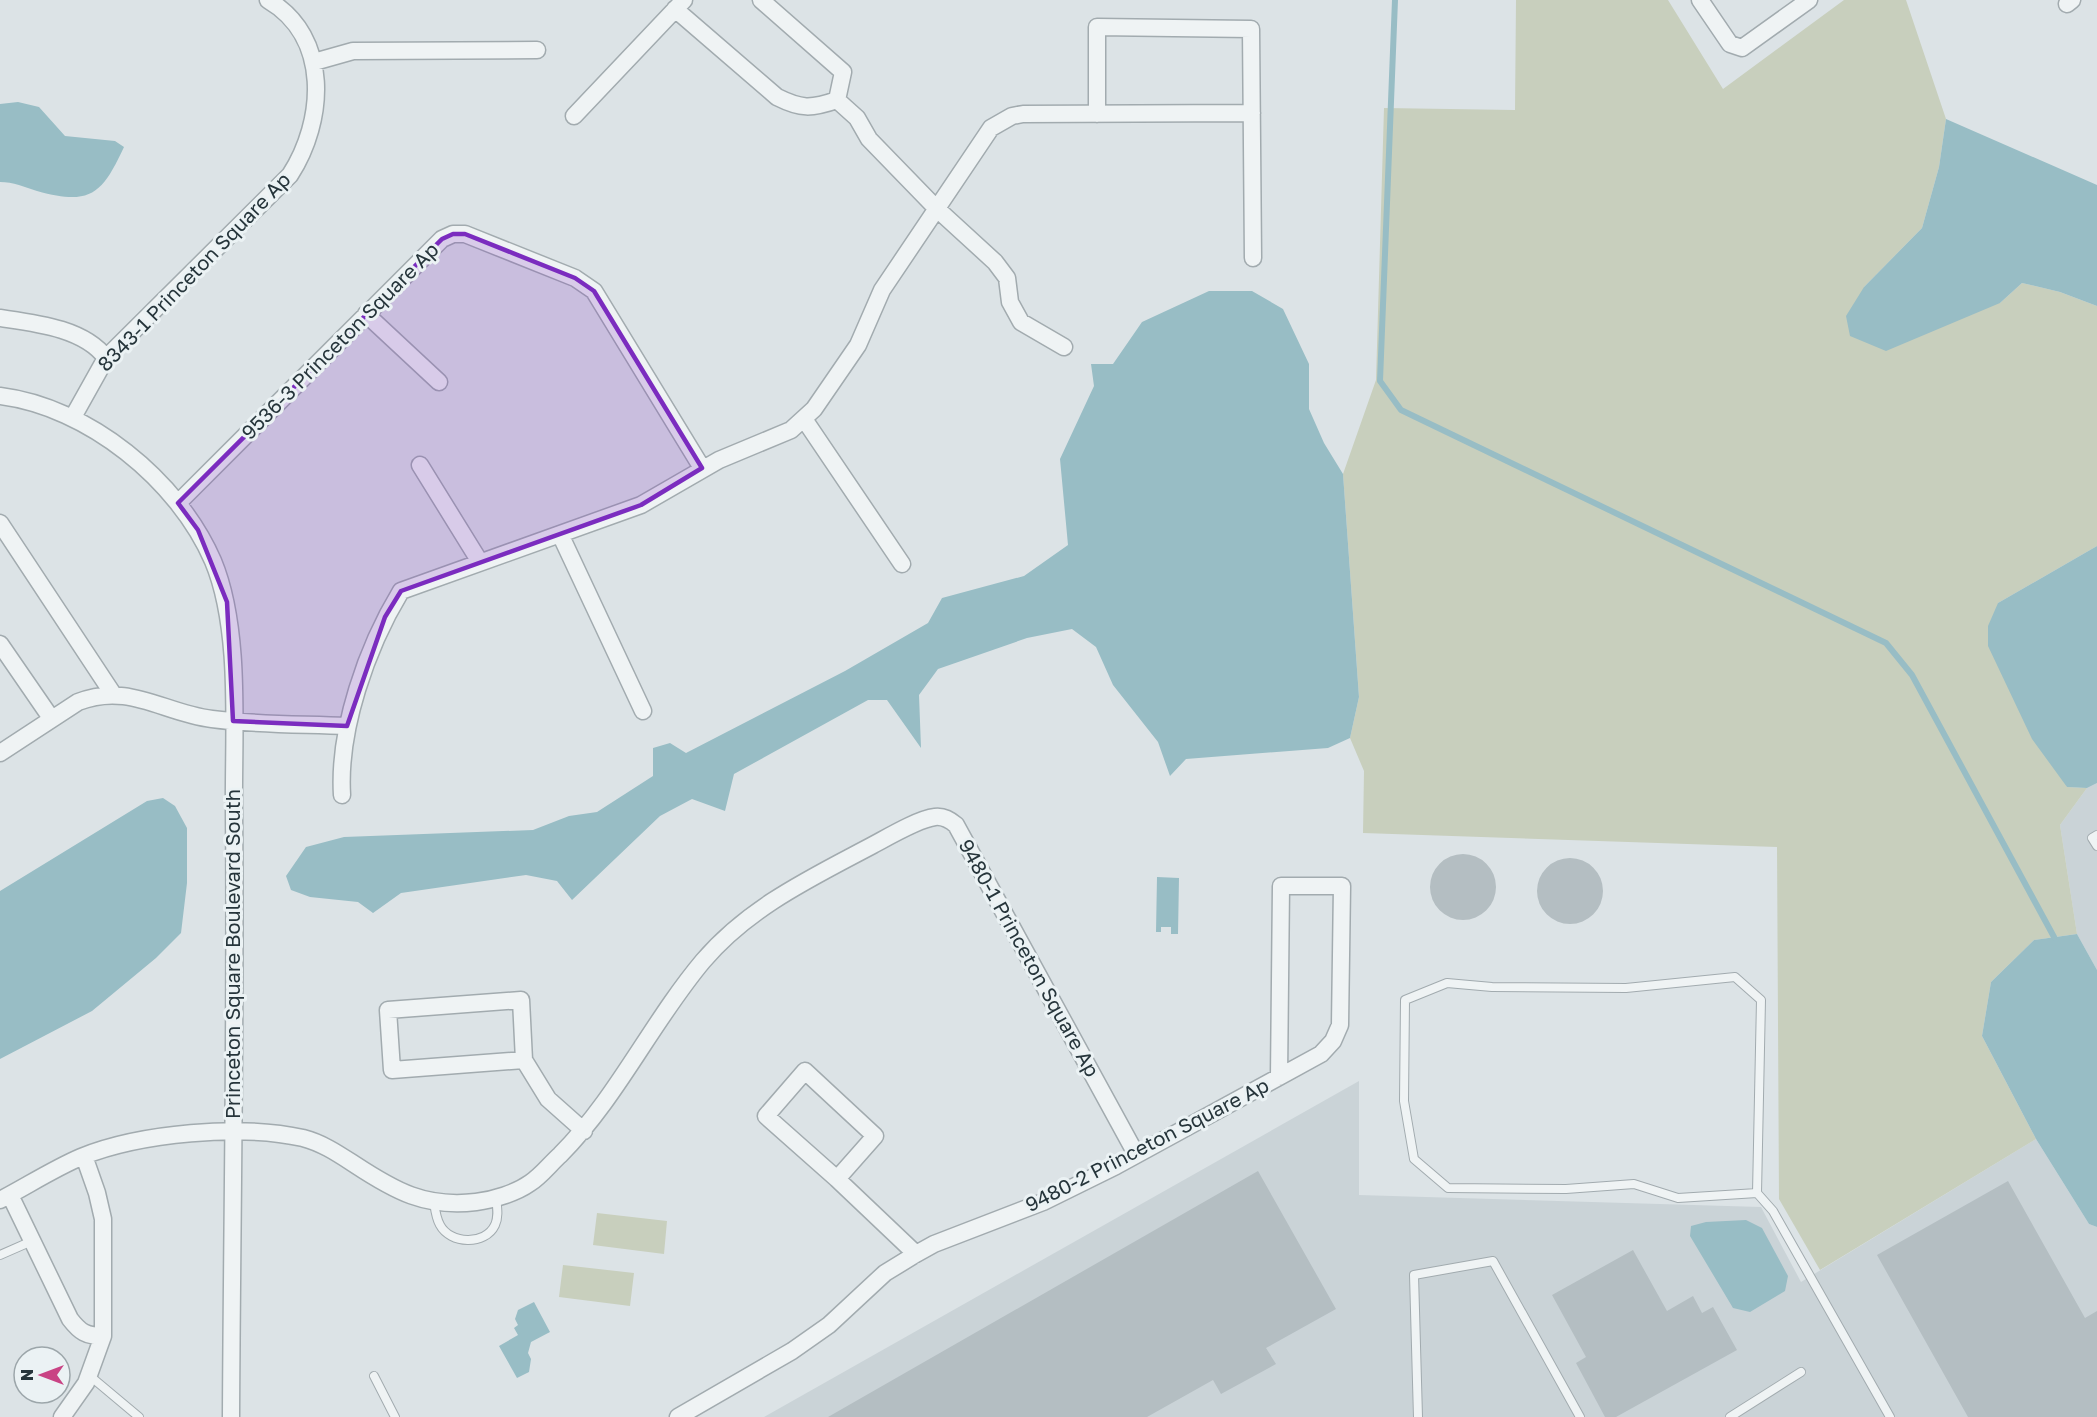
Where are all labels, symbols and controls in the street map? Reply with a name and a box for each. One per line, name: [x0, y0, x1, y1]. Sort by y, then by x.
street label: 8343-1 Princeton Square Ap: [92, 167, 295, 376]
street label: 9536-3 Princeton Square Ap: [236, 237, 443, 444]
street label: Princeton Square Boulevard South: [220, 789, 244, 1119]
street label: 9480-1 Princeton Square Ap: [954, 835, 1105, 1081]
street label: 9480-2 Princeton Square Ap: [1021, 1072, 1272, 1216]
north arrow: [12, 1345, 72, 1405]
text: N: [17, 1369, 37, 1381]

